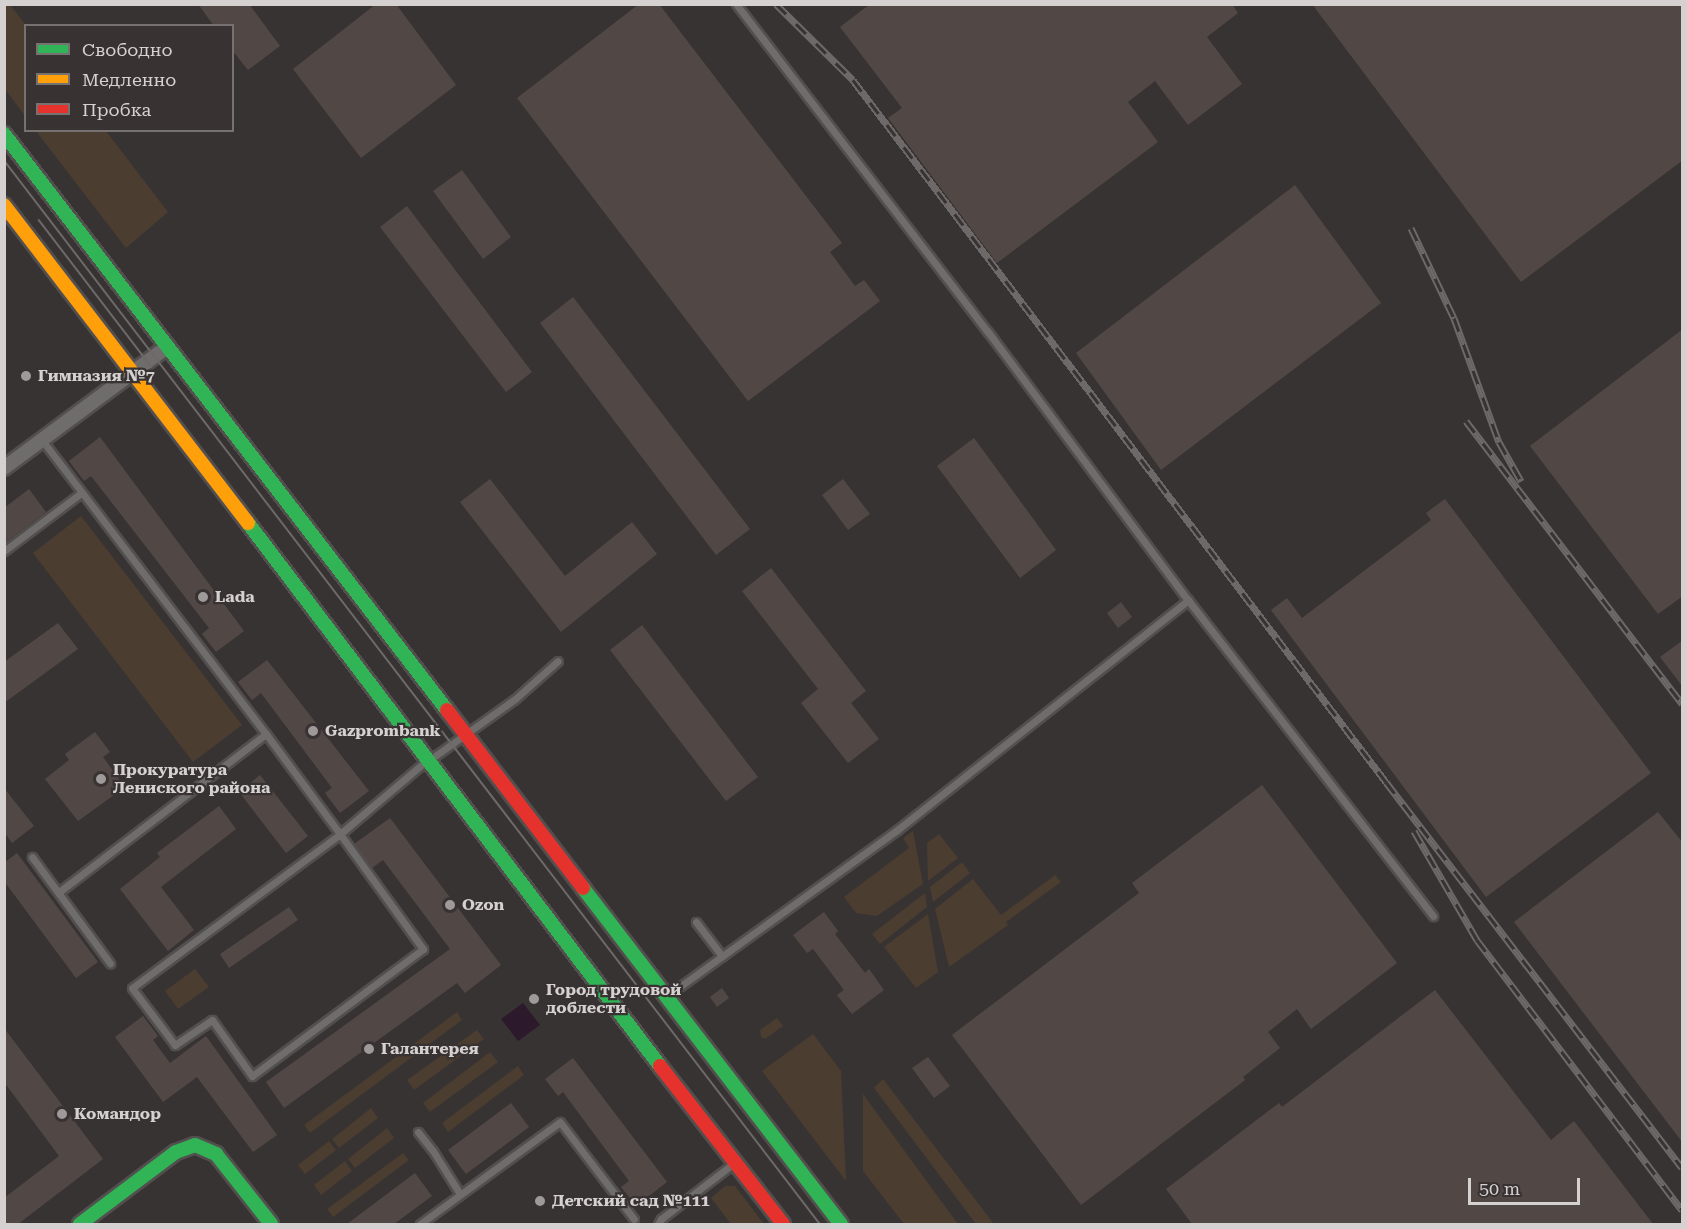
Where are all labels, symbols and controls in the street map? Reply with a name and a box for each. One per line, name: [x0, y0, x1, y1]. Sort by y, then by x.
legend: [24, 24, 234, 132]
text: Свободно: [82, 39, 172, 60]
text: Медленно: [82, 69, 176, 90]
text: Пробка: [82, 99, 151, 120]
place label: Гимназия №7: [38, 366, 155, 386]
marker: Гимназия №7: [19, 369, 33, 383]
place label: Lada: [215, 587, 255, 607]
marker: Lada: [196, 590, 210, 604]
place label: Gazprombank: [325, 721, 441, 741]
marker: Gazprombank: [306, 724, 320, 738]
place label: Прокуратура Лениского района: [113, 760, 270, 798]
marker: Прокуратура Лениского района: [94, 772, 108, 786]
place label: Ozon: [462, 895, 504, 915]
marker: Ozon: [443, 898, 457, 912]
place label: Город трудовой доблести: [546, 980, 681, 1018]
marker: Город трудовой доблести: [527, 992, 541, 1006]
place label: Галантерея: [381, 1039, 479, 1059]
marker: Галантерея: [362, 1042, 376, 1056]
place label: Командор: [74, 1104, 161, 1124]
marker: Командор: [55, 1107, 69, 1121]
scale bar: [1471, 1166, 1584, 1204]
text: 50 m: [1479, 1178, 1520, 1199]
place label: Детский сад №111: [552, 1191, 710, 1211]
marker: Детский сад №111: [533, 1194, 547, 1208]

